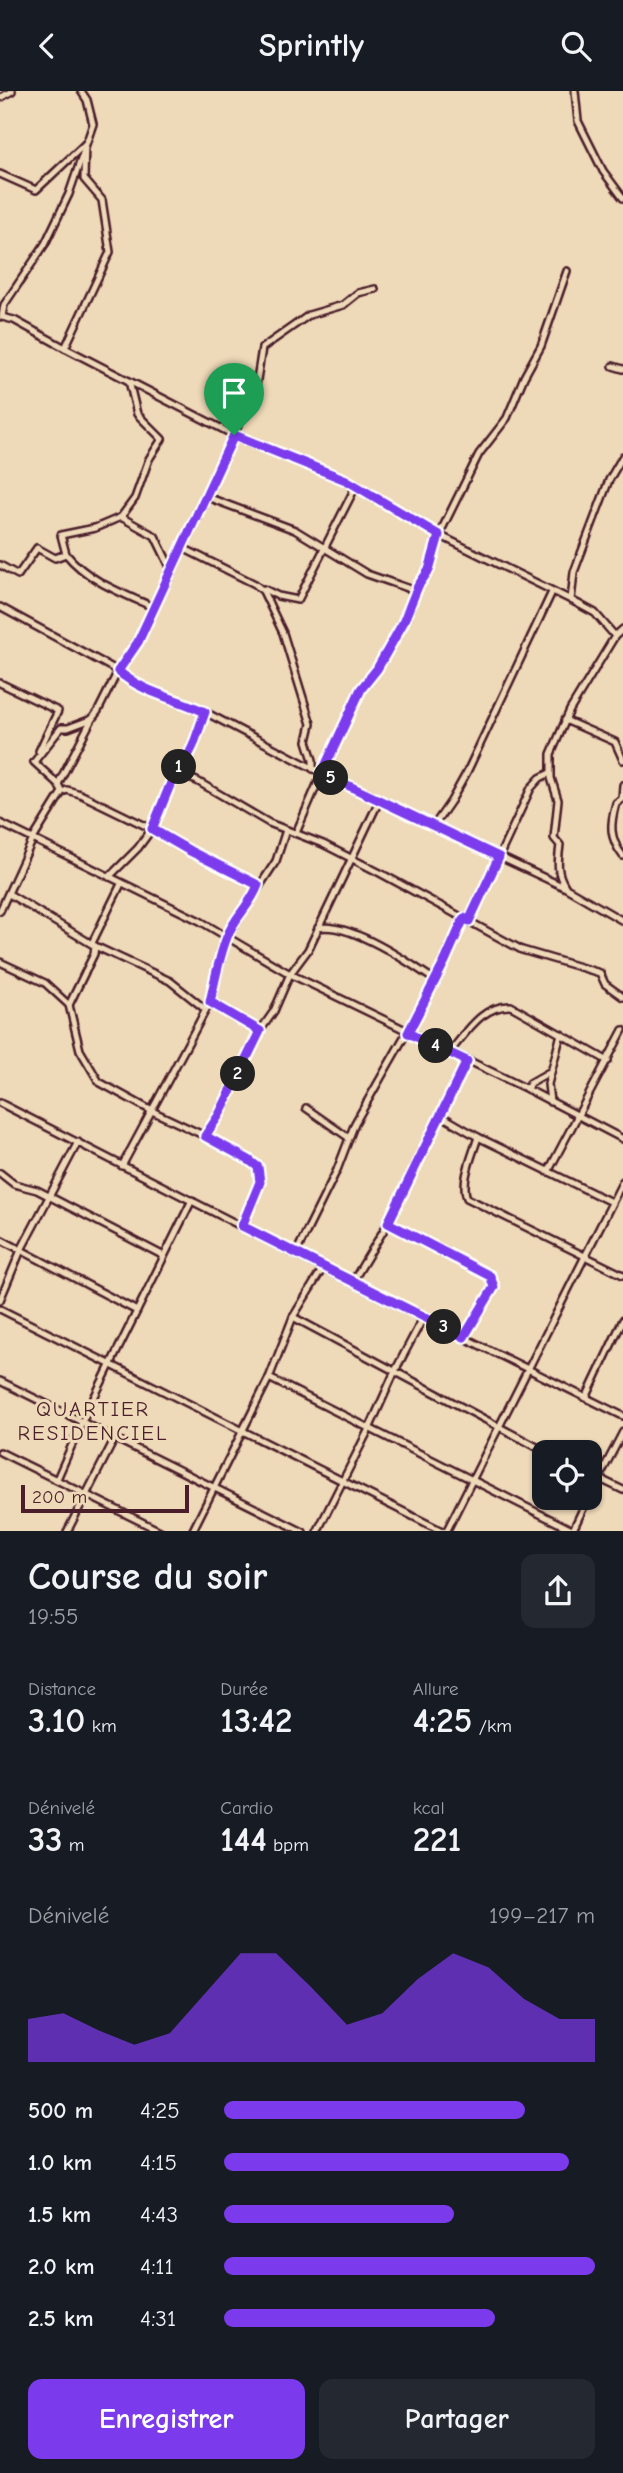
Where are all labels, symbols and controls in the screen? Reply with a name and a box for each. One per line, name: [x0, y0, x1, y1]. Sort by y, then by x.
icon: back: [28, 27, 66, 65]
text: Sprintly: [259, 27, 364, 64]
icon: search: [557, 27, 595, 65]
pin: [204, 363, 264, 435]
icon: arrive: [215, 374, 253, 412]
pin: 1: [162, 749, 196, 785]
text: 1: [175, 755, 182, 777]
pin: 5: [314, 761, 348, 795]
text: 5: [325, 766, 336, 788]
pin: 4: [418, 1028, 453, 1063]
text: 4: [431, 1034, 440, 1056]
pin: 2: [220, 1056, 256, 1091]
text: 2: [233, 1062, 242, 1084]
pin: 3: [426, 1309, 462, 1345]
text: 3: [439, 1315, 448, 1337]
district label: QUARTIER RESIDENCIEL: [18, 1397, 168, 1445]
map controls: [532, 1440, 602, 1510]
button: locate: [532, 1440, 602, 1510]
scale bar: [21, 1483, 189, 1514]
text: 200 m: [32, 1486, 87, 1508]
button: share: [521, 1554, 595, 1628]
text: Course du soir: [28, 1555, 267, 1599]
text: 19:55: [28, 1603, 78, 1630]
text: Distance: [28, 1678, 96, 1700]
text: Durée: [220, 1678, 268, 1700]
text: Allure: [413, 1678, 458, 1700]
text: 3.10: [28, 1700, 85, 1741]
text: 13:42: [220, 1700, 292, 1741]
text: 4:25: [413, 1700, 472, 1741]
text: km: [85, 1715, 117, 1737]
text: /km: [472, 1715, 512, 1737]
text: Dénivelé: [28, 1797, 95, 1819]
text: Cardio: [220, 1797, 273, 1819]
text: kcal: [413, 1797, 445, 1819]
text: 33: [28, 1819, 63, 1860]
text: 144: [220, 1819, 267, 1860]
text: 221: [413, 1819, 461, 1860]
text: m: [63, 1834, 85, 1856]
text: bpm: [267, 1834, 309, 1856]
text: Dénivelé: [28, 1902, 109, 1929]
text: 199–217 m: [489, 1902, 595, 1929]
text: 500 m: [28, 2097, 93, 2124]
text: 4:25: [140, 2097, 180, 2124]
text: 1.0 km: [28, 2149, 92, 2176]
text: 4:15: [140, 2149, 177, 2176]
text: 1.5 km: [28, 2201, 91, 2228]
text: 4:43: [140, 2201, 178, 2228]
text: 2.0 km: [28, 2253, 94, 2280]
text: 4:11: [140, 2253, 174, 2280]
text: 2.5 km: [28, 2305, 94, 2332]
text: 4:31: [140, 2305, 176, 2332]
button: Enregistrer: [28, 2379, 305, 2459]
button: Partager: [319, 2379, 595, 2459]

